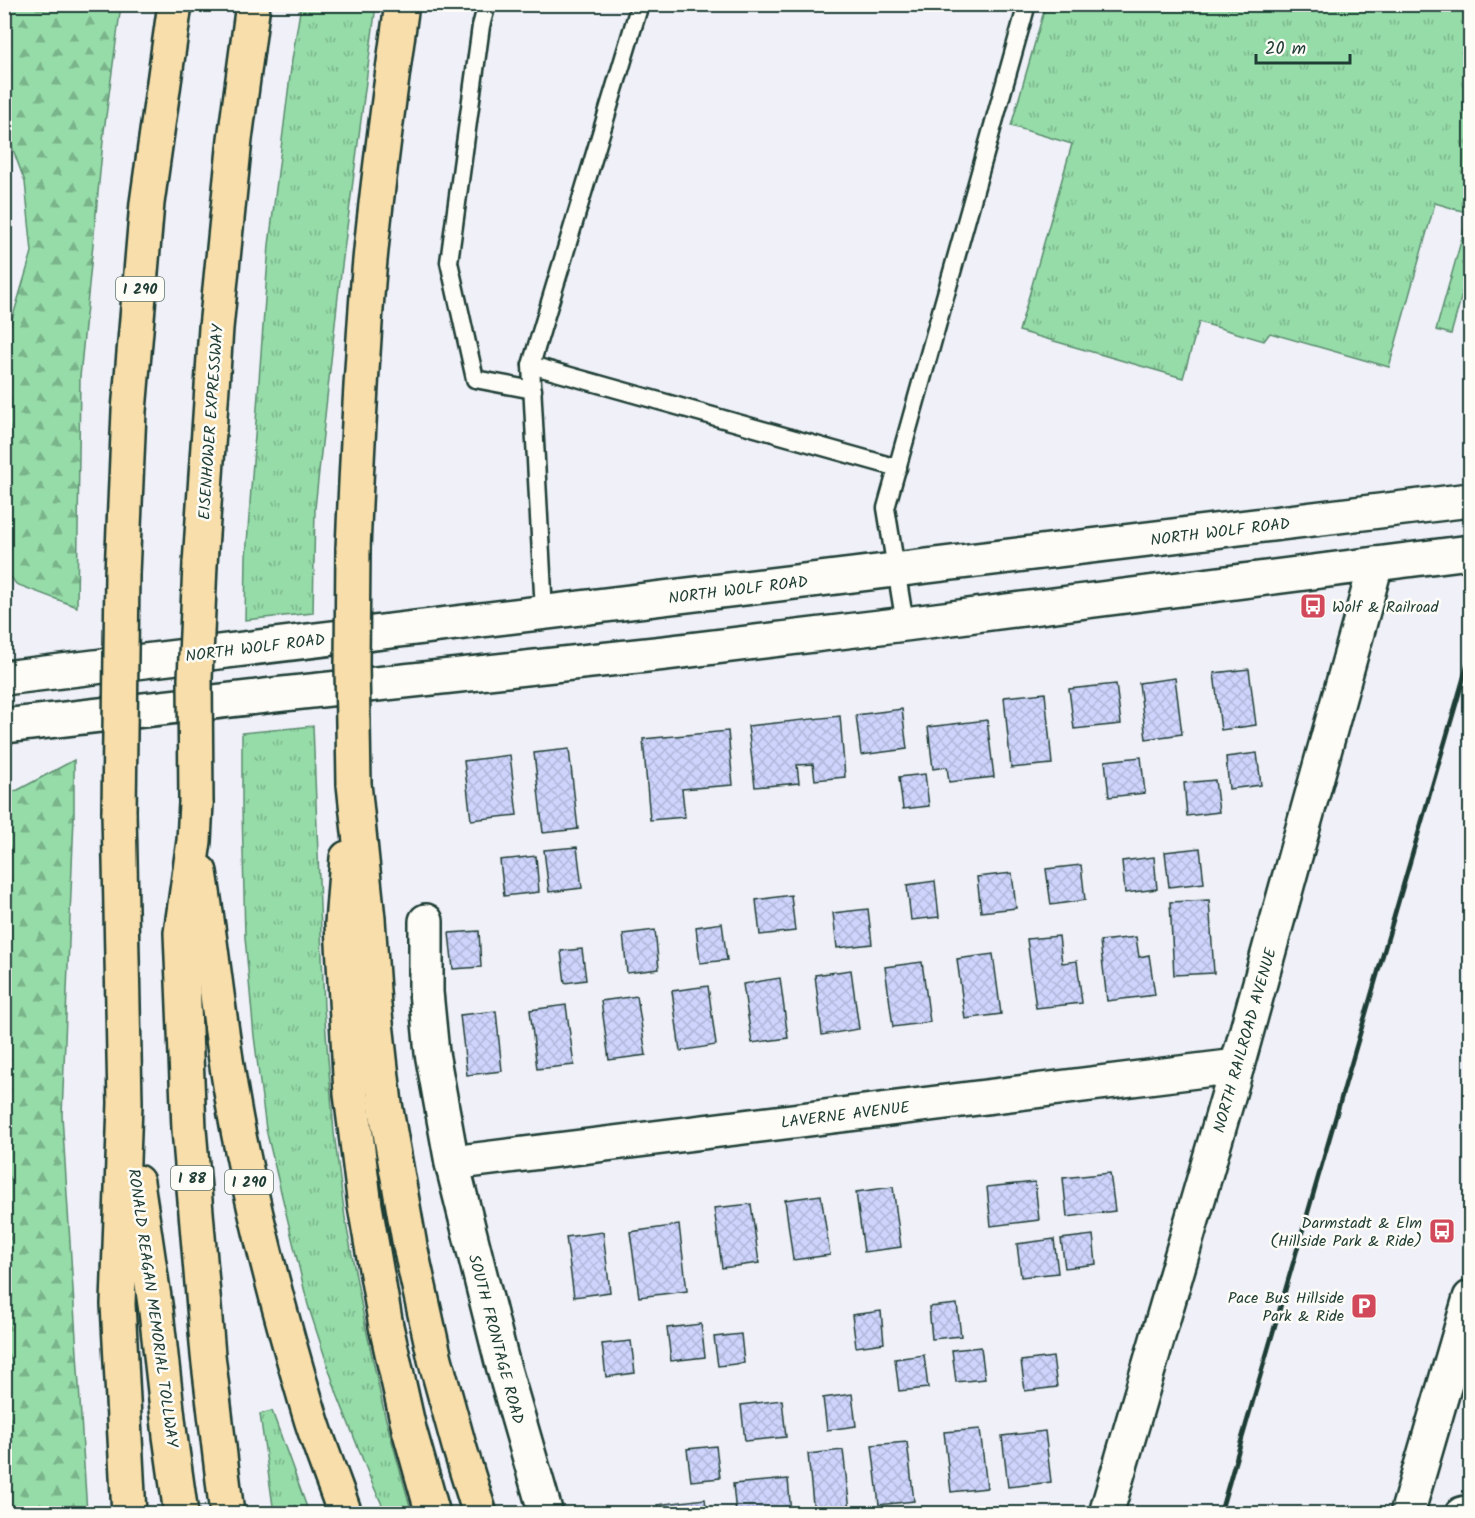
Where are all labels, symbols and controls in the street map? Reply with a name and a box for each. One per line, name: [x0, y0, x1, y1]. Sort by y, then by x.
scale bar: [1256, 27, 1350, 65]
text: 20 m: [1265, 35, 1306, 64]
road number: I 290: [116, 277, 164, 301]
street label: EISENHOWER EXPRESSWAY: [192, 323, 231, 521]
street label: NORTH WOLF ROAD: [1149, 512, 1292, 553]
street label: NORTH WOLF ROAD: [667, 570, 810, 611]
bus stop icon: Wolf & Railroad: [1298, 591, 1328, 621]
place label: Wolf & Railroad: [1332, 595, 1439, 620]
street label: NORTH WOLF ROAD: [184, 628, 327, 669]
street label: NORTH RAILROAD AVENUE: [1207, 944, 1284, 1136]
street label: LAVERNE AVENUE: [779, 1095, 912, 1136]
road number: I 88: [171, 1166, 213, 1190]
street label: RONALD REAGAN MEMORIAL TOLLWAY: [121, 1167, 185, 1450]
road number: I 290: [225, 1170, 273, 1194]
place label: Darmstadt & Elm (Hillside Park & Ride): [1270, 1211, 1422, 1254]
bus stop icon: Darmstadt & Elm (Hillside Park & Ride): [1427, 1216, 1457, 1246]
street label: SOUTH FRONTAGE ROAD: [461, 1252, 530, 1427]
place label: Pace Bus Hillside Park & Ride: [1228, 1286, 1344, 1329]
parking icon: Pace Bus Hillside Park & Ride: [1349, 1291, 1379, 1321]

